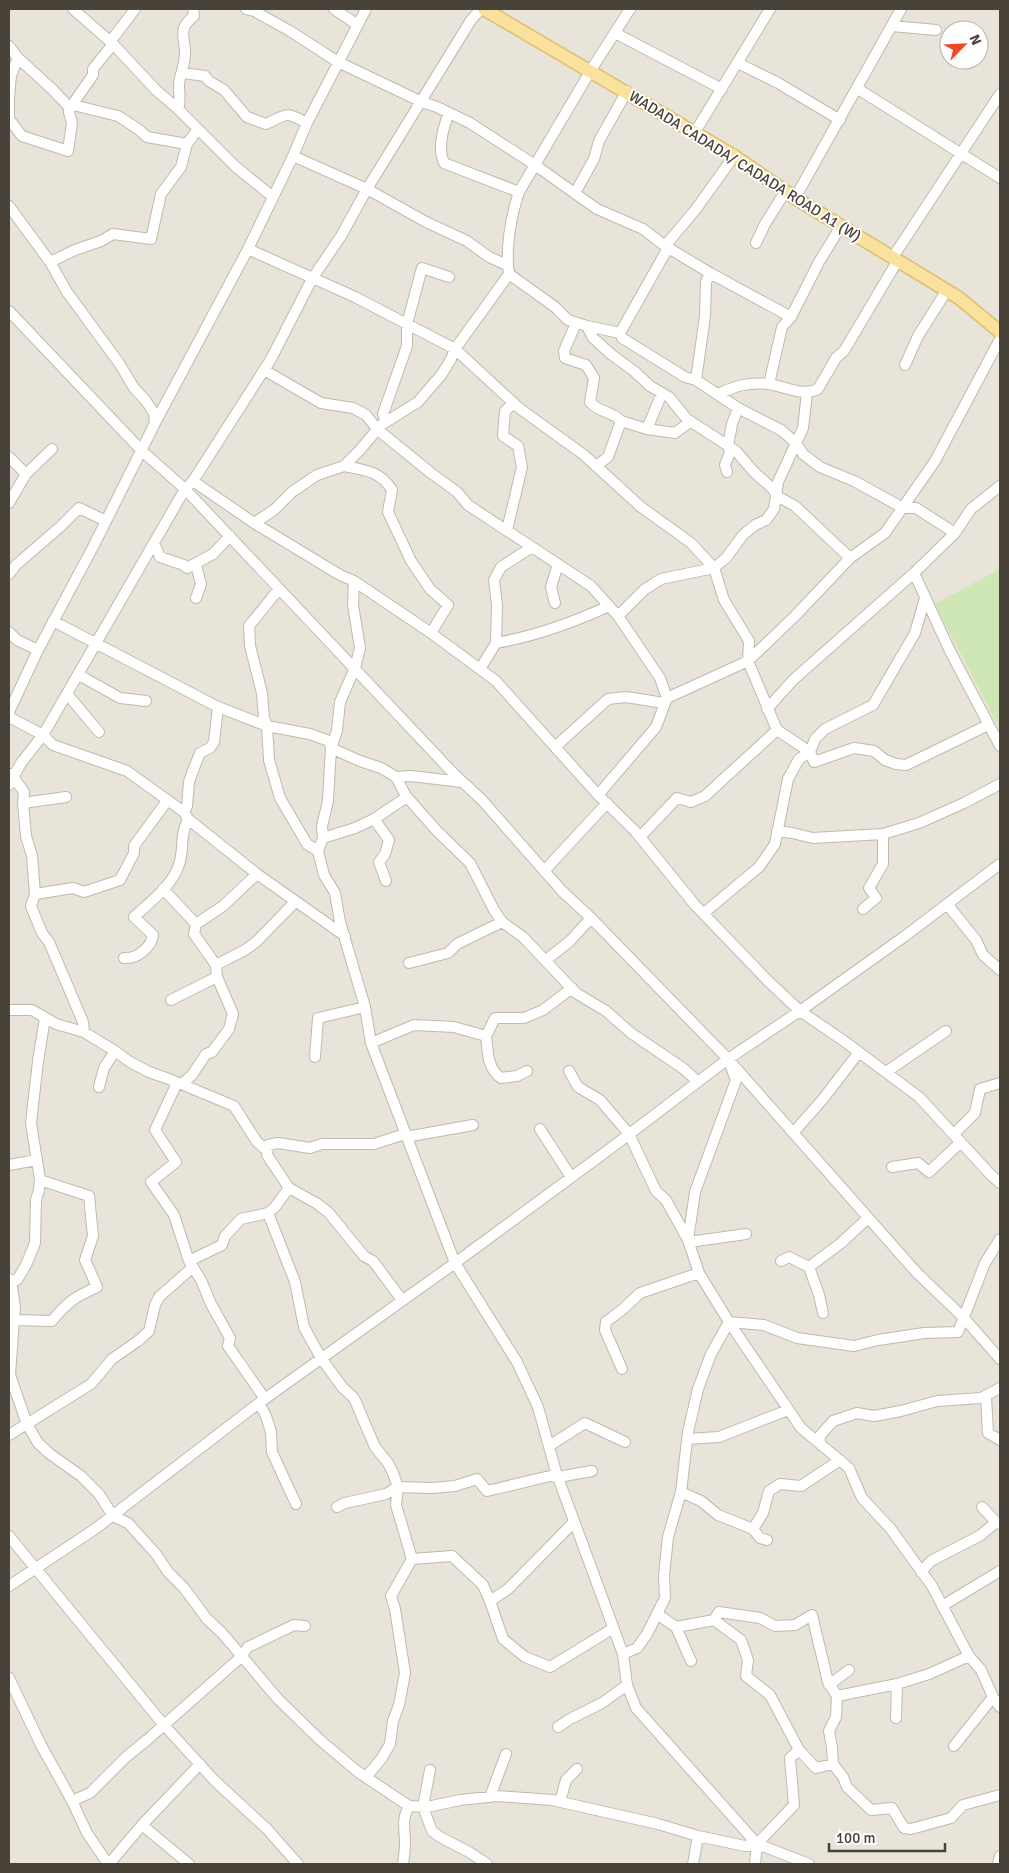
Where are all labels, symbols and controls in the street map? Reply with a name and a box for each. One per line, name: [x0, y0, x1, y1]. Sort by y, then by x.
north arrow: [939, 20, 989, 70]
text: N: [966, 32, 985, 48]
street label: WADADA CADADA/ CADADA ROAD A1 (W): [626, 87, 864, 245]
scale bar: [829, 1820, 945, 1852]
text: 100 m: [836, 1829, 876, 1847]

